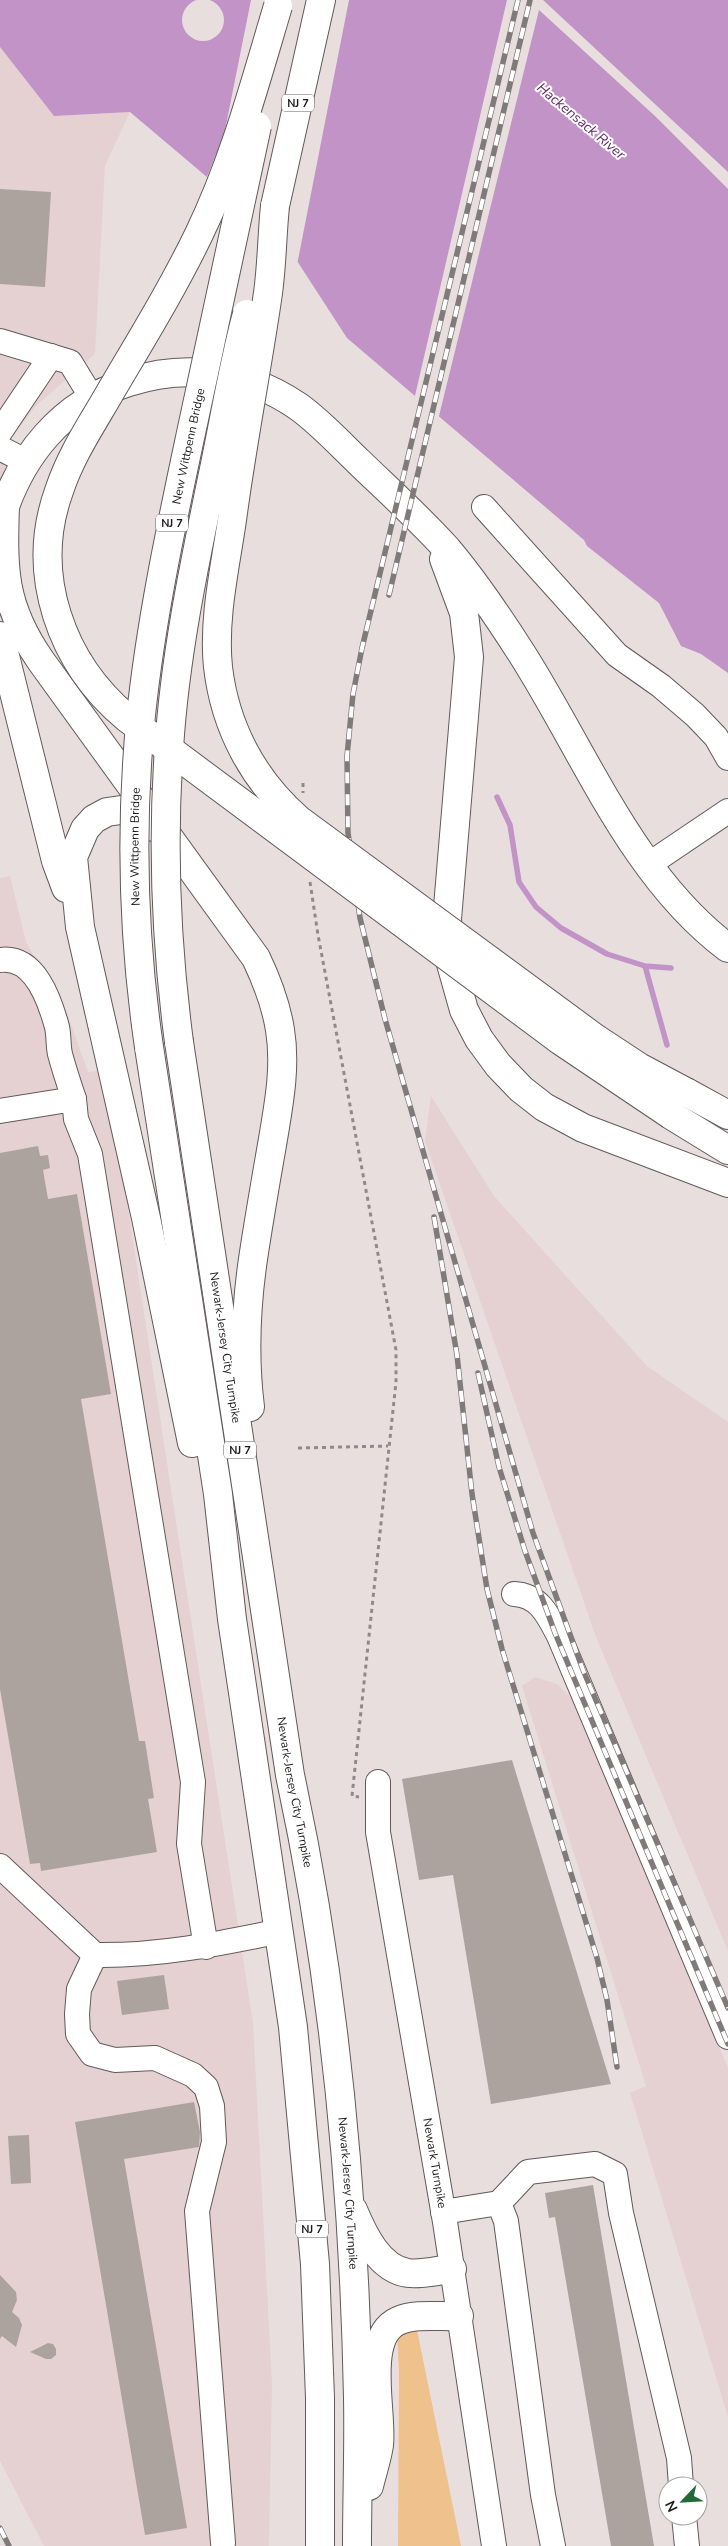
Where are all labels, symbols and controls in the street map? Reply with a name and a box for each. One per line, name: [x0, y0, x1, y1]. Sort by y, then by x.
water label: Hackensack River: [533, 78, 630, 164]
road number: NJ 7: [282, 95, 314, 112]
street label: New Wittpenn Bridge: [168, 387, 208, 506]
road number: NJ 7: [156, 514, 188, 532]
street label: New Wittpenn Bridge: [126, 787, 144, 906]
street label: Newark-Jersey City Turnpike: [206, 1271, 245, 1424]
road number: NJ 7: [224, 1442, 256, 1458]
street label: Newark-Jersey City Turnpike: [273, 1716, 316, 1869]
street label: Newark-Jersey City Turnpike: [334, 2116, 361, 2270]
street label: Newark Turnpike: [419, 2117, 450, 2209]
road number: NJ 7: [296, 2220, 328, 2238]
north arrow: [658, 2476, 708, 2526]
text: N: [661, 2498, 682, 2515]

